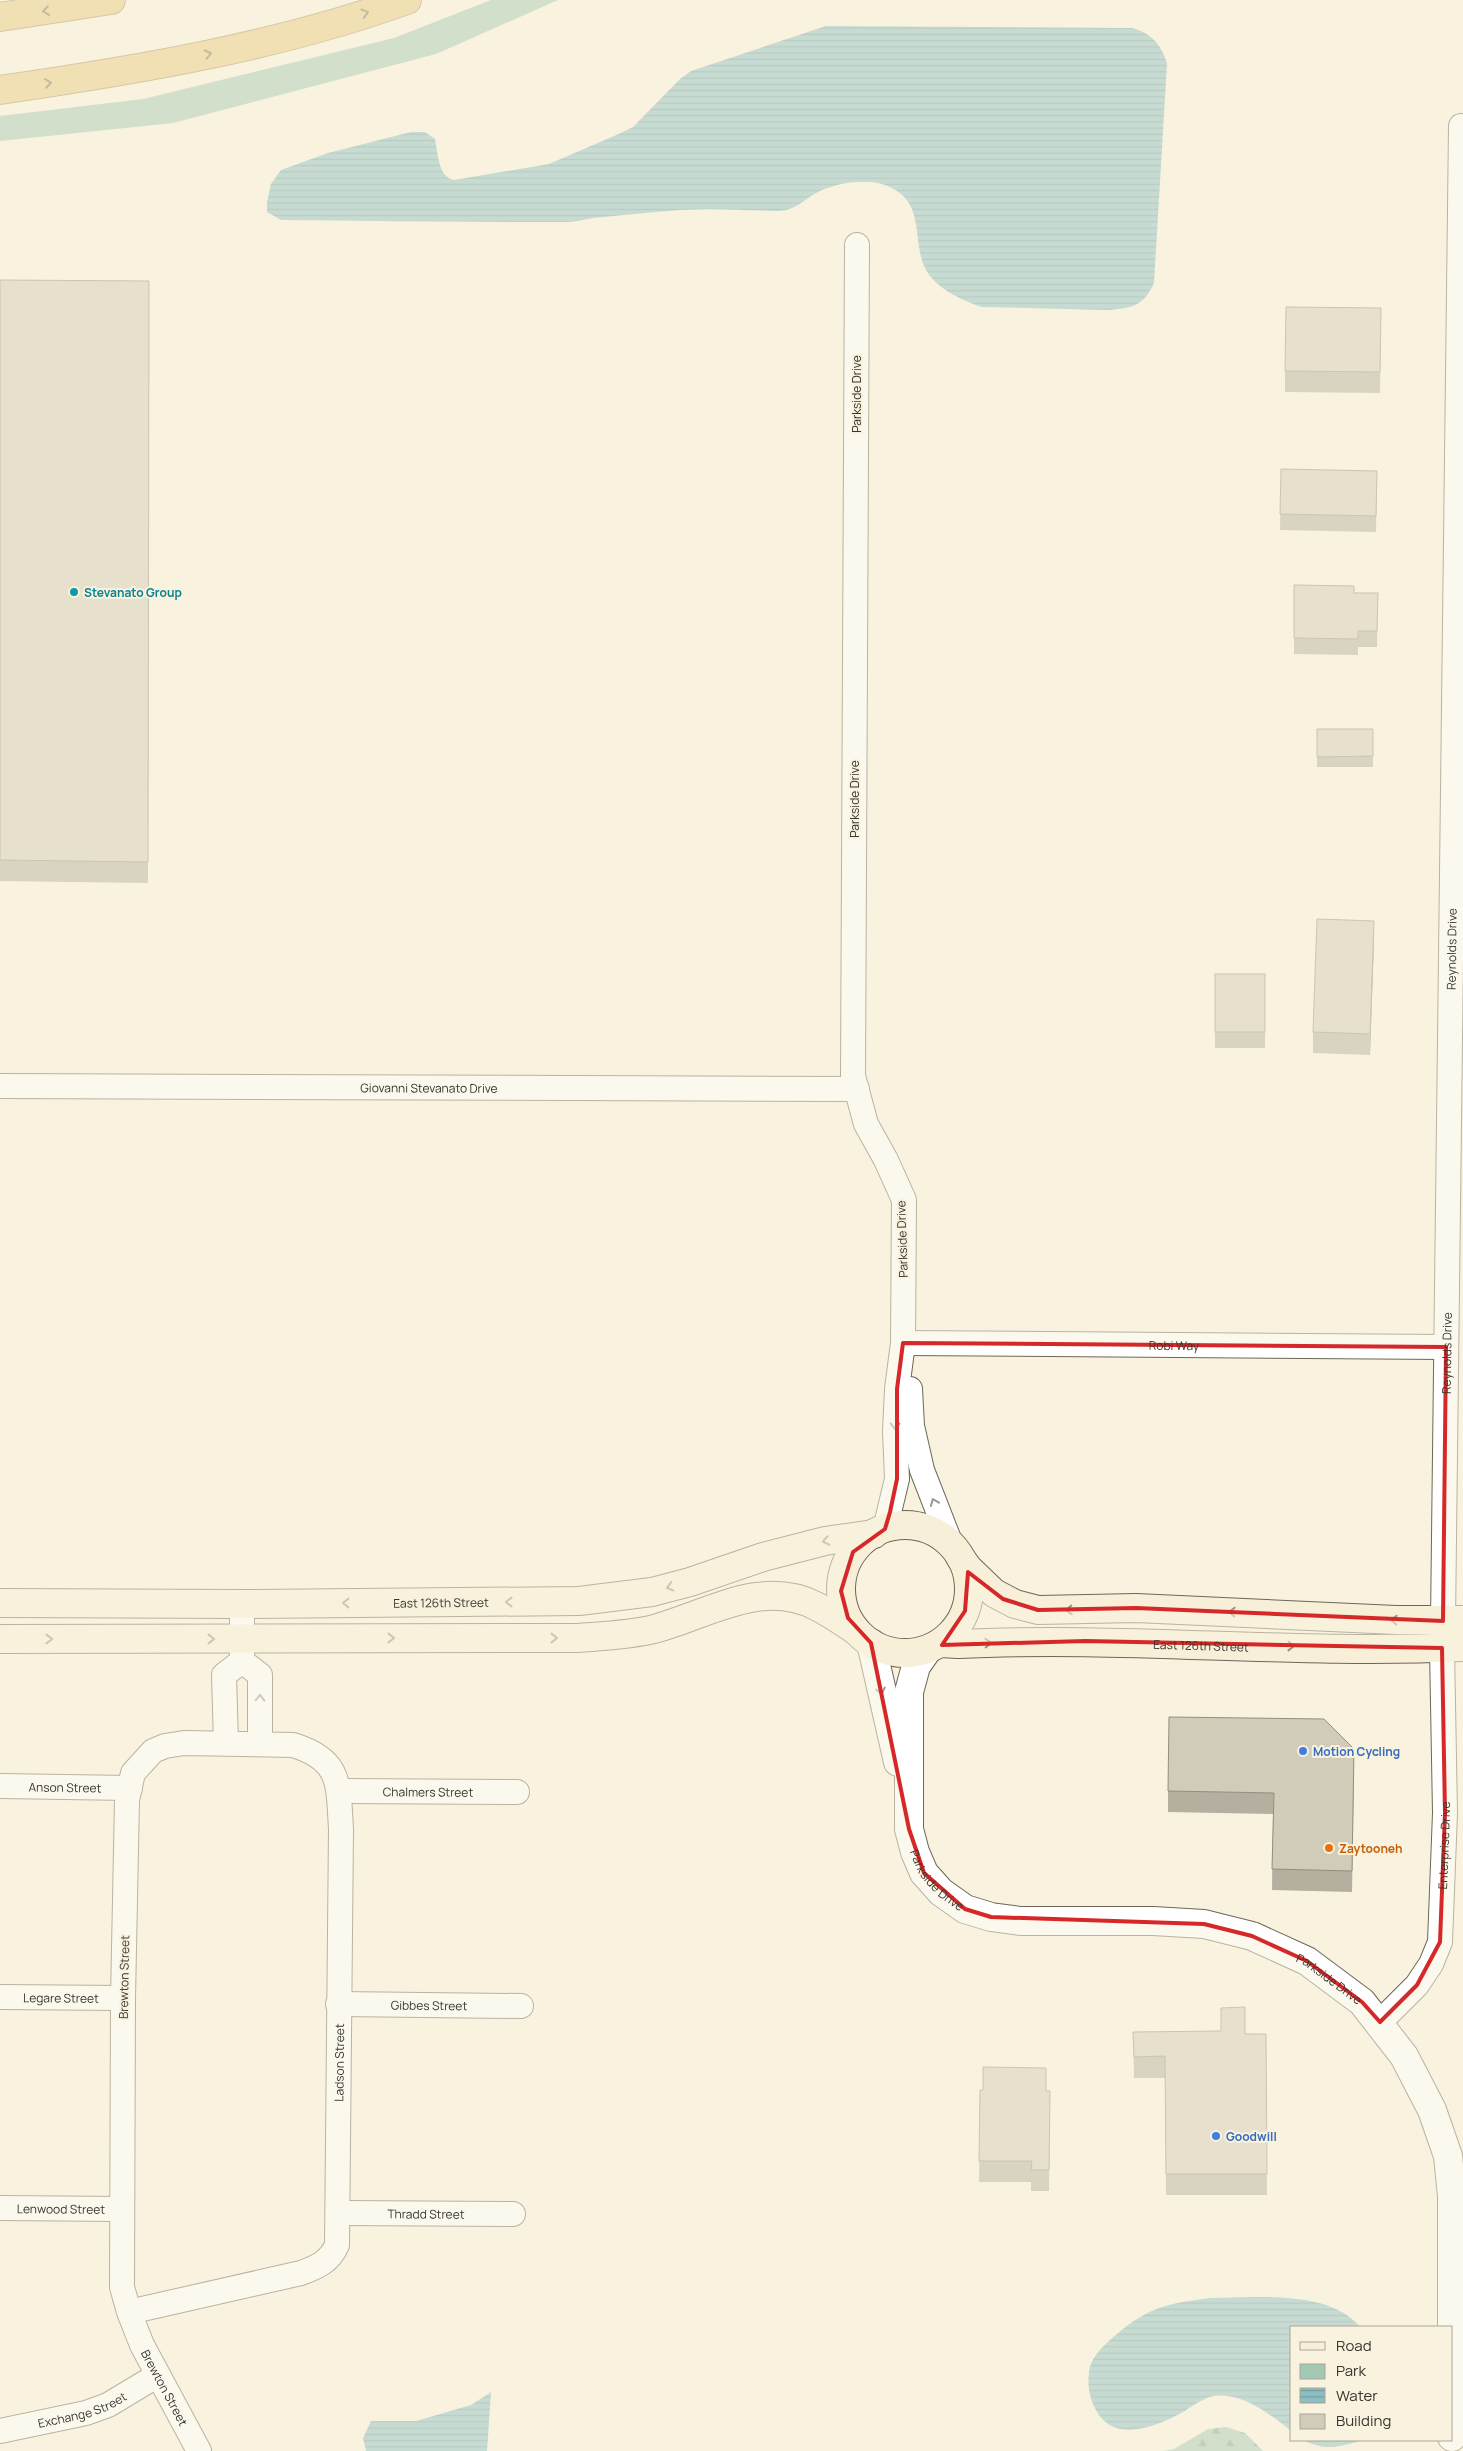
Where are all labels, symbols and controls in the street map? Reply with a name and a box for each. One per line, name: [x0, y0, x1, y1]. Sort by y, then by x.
one-way arrow: [41, 5, 50, 15]
one-way arrow: [361, 9, 369, 19]
one-way arrow: [204, 49, 213, 60]
one-way arrow: [45, 78, 53, 89]
street label: Parkside Drive: [848, 355, 865, 433]
place label: Stevanato Group: [84, 584, 182, 601]
marker: Stevanato Group: [68, 586, 80, 598]
street label: Parkside Drive: [846, 760, 863, 838]
street label: Reynolds Drive: [1442, 908, 1460, 990]
street label: Giovanni Stevanato Drive: [360, 1079, 498, 1096]
street label: Parkside Drive: [892, 1200, 912, 1278]
street label: Reynolds Drive: [1437, 1312, 1455, 1394]
street label: Robi Way: [1149, 1336, 1200, 1354]
one-way arrow: [890, 1423, 901, 1431]
one-way arrow: [929, 1498, 939, 1506]
one-way arrow: [821, 1536, 830, 1546]
one-way arrow: [665, 1581, 674, 1592]
street label: East 126th Street: [393, 1593, 489, 1611]
one-way arrow: [504, 1597, 512, 1607]
one-way arrow: [342, 1598, 350, 1608]
one-way arrow: [1065, 1605, 1073, 1616]
one-way arrow: [1227, 1607, 1235, 1618]
one-way arrow: [1390, 1615, 1398, 1626]
one-way arrow: [388, 1633, 395, 1643]
one-way arrow: [550, 1633, 558, 1643]
one-way arrow: [45, 1634, 53, 1644]
one-way arrow: [208, 1634, 215, 1644]
street label: East 126th Street: [1153, 1635, 1249, 1655]
one-way arrow: [985, 1638, 993, 1648]
one-way arrow: [1288, 1641, 1295, 1651]
one-way arrow: [875, 1686, 886, 1695]
one-way arrow: [255, 1693, 265, 1701]
place label: Motion Cycling: [1313, 1743, 1400, 1760]
marker: Motion Cycling: [1297, 1745, 1309, 1757]
street label: Anson Street: [28, 1778, 102, 1796]
street label: Chalmers Street: [383, 1783, 473, 1800]
street label: Enterprise Drive: [1434, 1801, 1454, 1890]
place label: Zaytooneh: [1339, 1840, 1403, 1857]
marker: Zaytooneh: [1323, 1842, 1335, 1854]
street label: Parkside Drive: [906, 1847, 968, 1915]
street label: Brewton Street: [115, 1935, 133, 2019]
street label: Parkside Drive: [1294, 1949, 1366, 2008]
street label: Legare Street: [23, 1989, 99, 2006]
street label: Gibbes Street: [391, 1996, 468, 2014]
street label: Ladson Street: [330, 2023, 348, 2102]
place label: Goodwill: [1226, 2128, 1277, 2145]
marker: Goodwill: [1210, 2130, 1222, 2142]
street label: Lenwood Street: [17, 2200, 105, 2217]
street label: Thradd Street: [387, 2205, 465, 2222]
legend: [1290, 2326, 1453, 2441]
text: Road: [1336, 2335, 1372, 2356]
street label: Brewton Street: [137, 2346, 192, 2429]
text: Park: [1336, 2360, 1366, 2381]
text: Water: [1336, 2385, 1378, 2406]
street label: Exchange Street: [36, 2387, 130, 2431]
text: Building: [1336, 2410, 1391, 2431]

